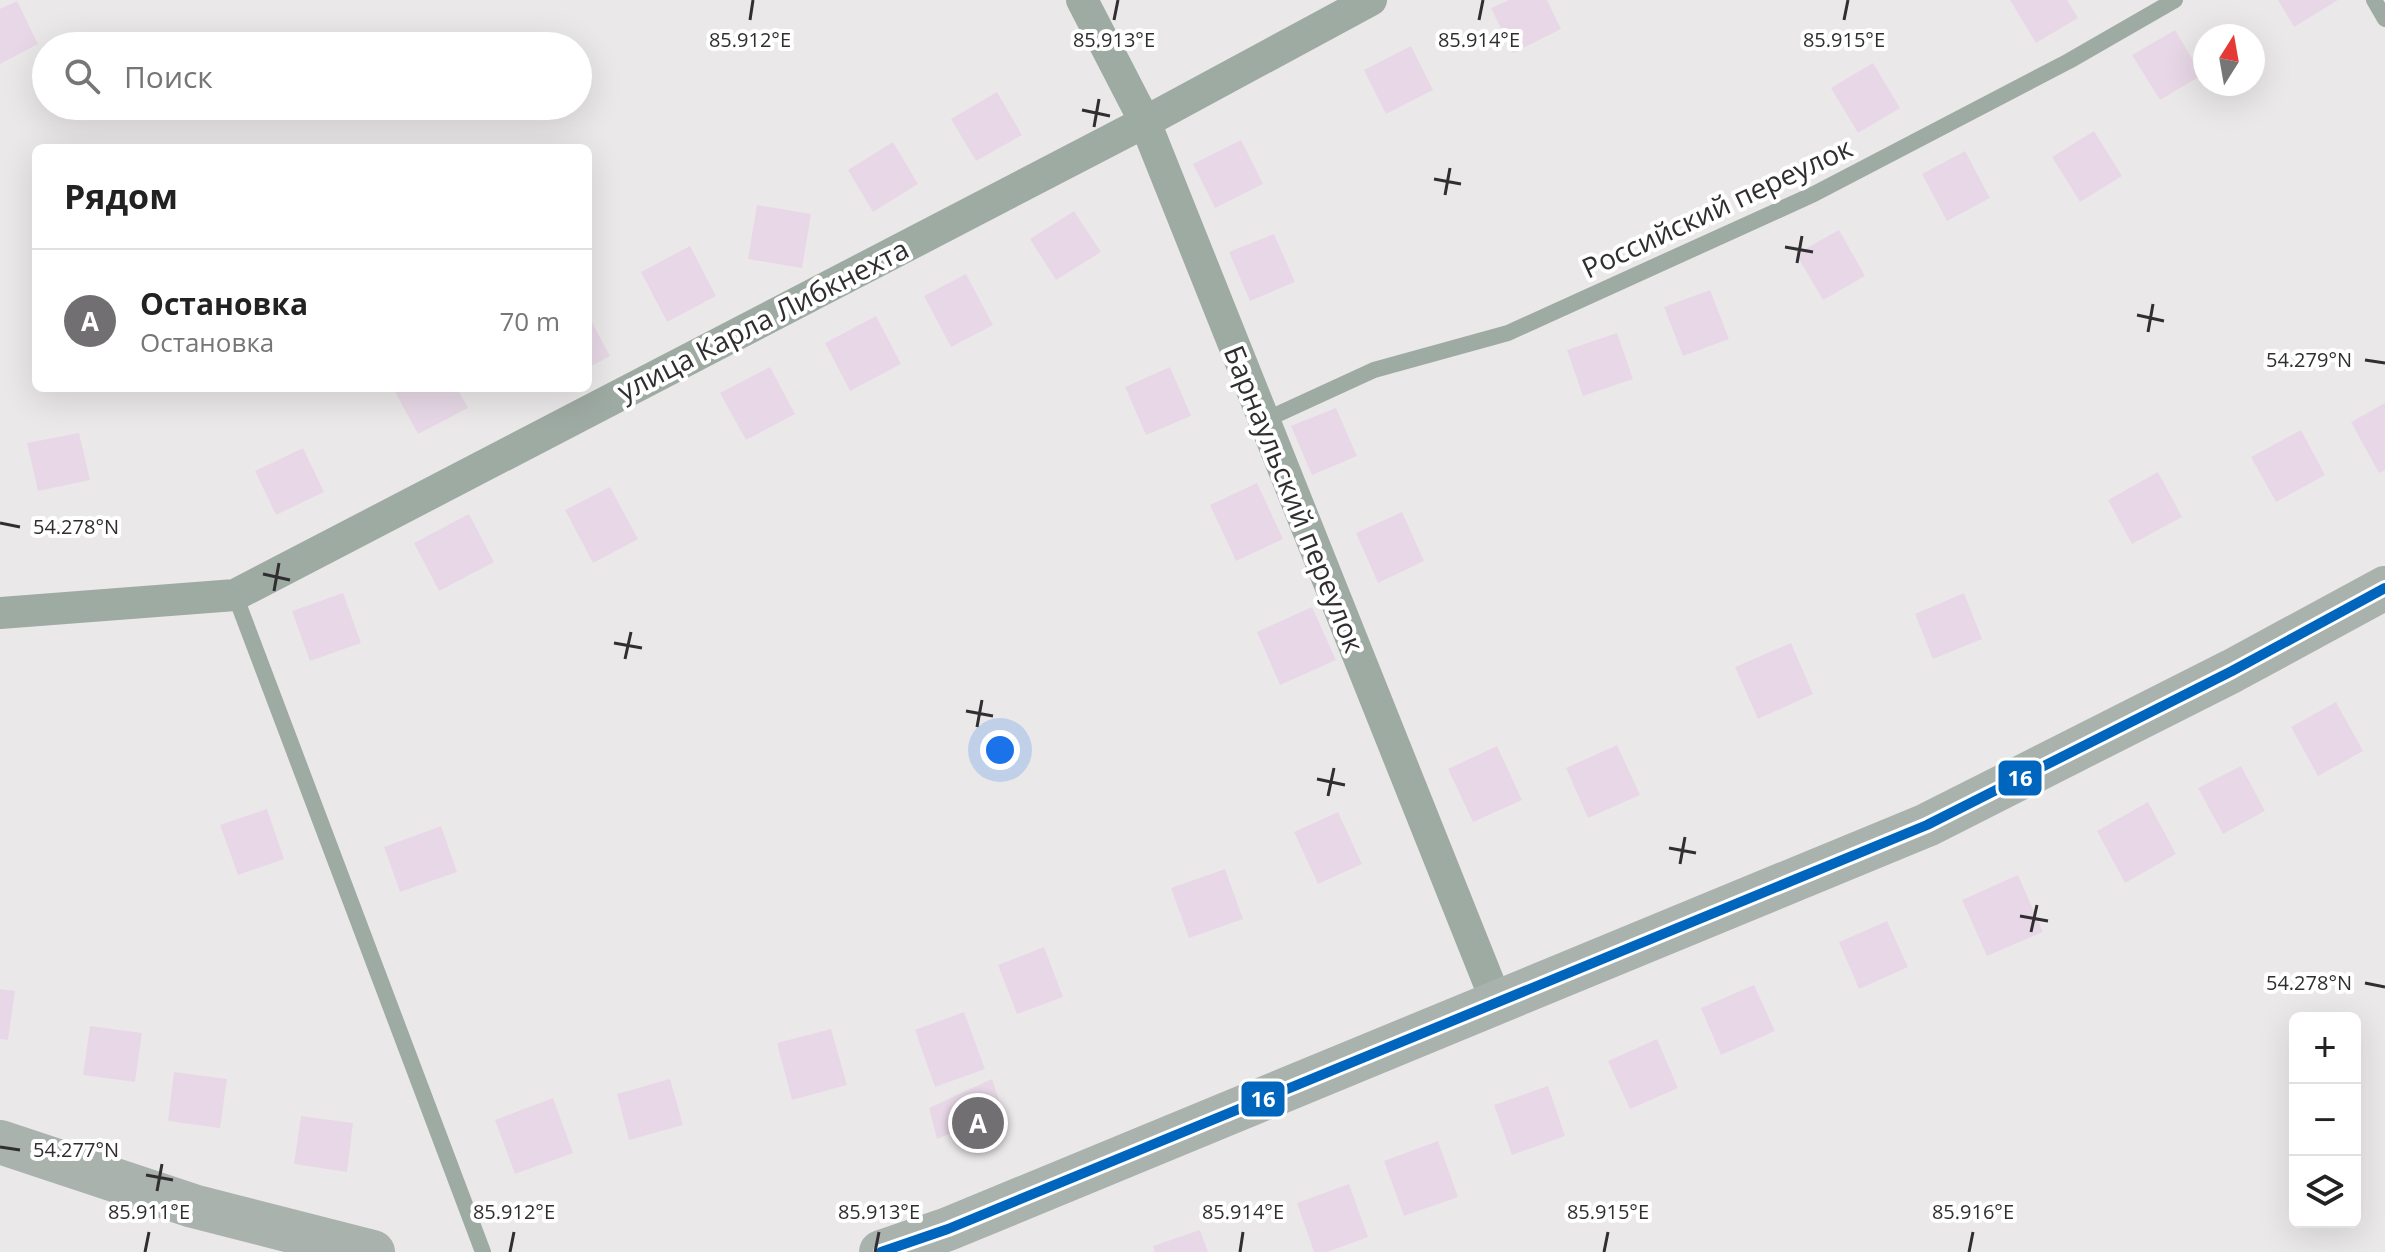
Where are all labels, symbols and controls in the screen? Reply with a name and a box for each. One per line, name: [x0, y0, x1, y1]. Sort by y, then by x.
north arrow: [2193, 24, 2265, 96]
text: 85.912°E: [709, 26, 791, 53]
text: 85.913°E: [1073, 26, 1155, 53]
text: 85.914°E: [1438, 26, 1520, 53]
text: 85.915°E: [1803, 26, 1885, 53]
search box: [32, 32, 592, 120]
icon: search: [60, 54, 104, 98]
text: Поиск: [124, 56, 213, 97]
street label: Российский переулок: [1575, 127, 1858, 286]
text: Рядом: [64, 173, 178, 219]
street label: улица Карла Либкнехта: [610, 229, 915, 409]
text: Остановка: [140, 283, 308, 324]
text: A: [81, 303, 99, 339]
text: 70 m: [499, 303, 560, 339]
text: Остановка: [140, 324, 274, 360]
street label: Барнаульский переулок: [1216, 340, 1374, 658]
text: 54.279°N: [2266, 346, 2352, 373]
text: 54.278°N: [33, 513, 119, 540]
your location: [980, 730, 1020, 770]
line badge: 16: [1997, 759, 2043, 797]
text: 16: [2007, 762, 2033, 792]
text: 54.278°N: [2266, 969, 2352, 996]
map controls: [2289, 1012, 2361, 1228]
button: +: [2289, 1012, 2361, 1084]
line badge: 16: [1240, 1080, 1286, 1118]
text: 16: [1250, 1083, 1276, 1113]
button: −: [2289, 1084, 2361, 1156]
pin: A: [952, 1093, 1004, 1153]
text: 54.277°N: [33, 1136, 119, 1163]
button: layers: [2289, 1156, 2361, 1228]
text: 85.911°E: [108, 1198, 190, 1225]
text: 85.912°E: [473, 1198, 555, 1225]
text: 85.913°E: [838, 1198, 920, 1225]
text: 85.914°E: [1202, 1198, 1284, 1225]
text: 85.915°E: [1567, 1198, 1649, 1225]
text: 85.916°E: [1932, 1198, 2014, 1225]

